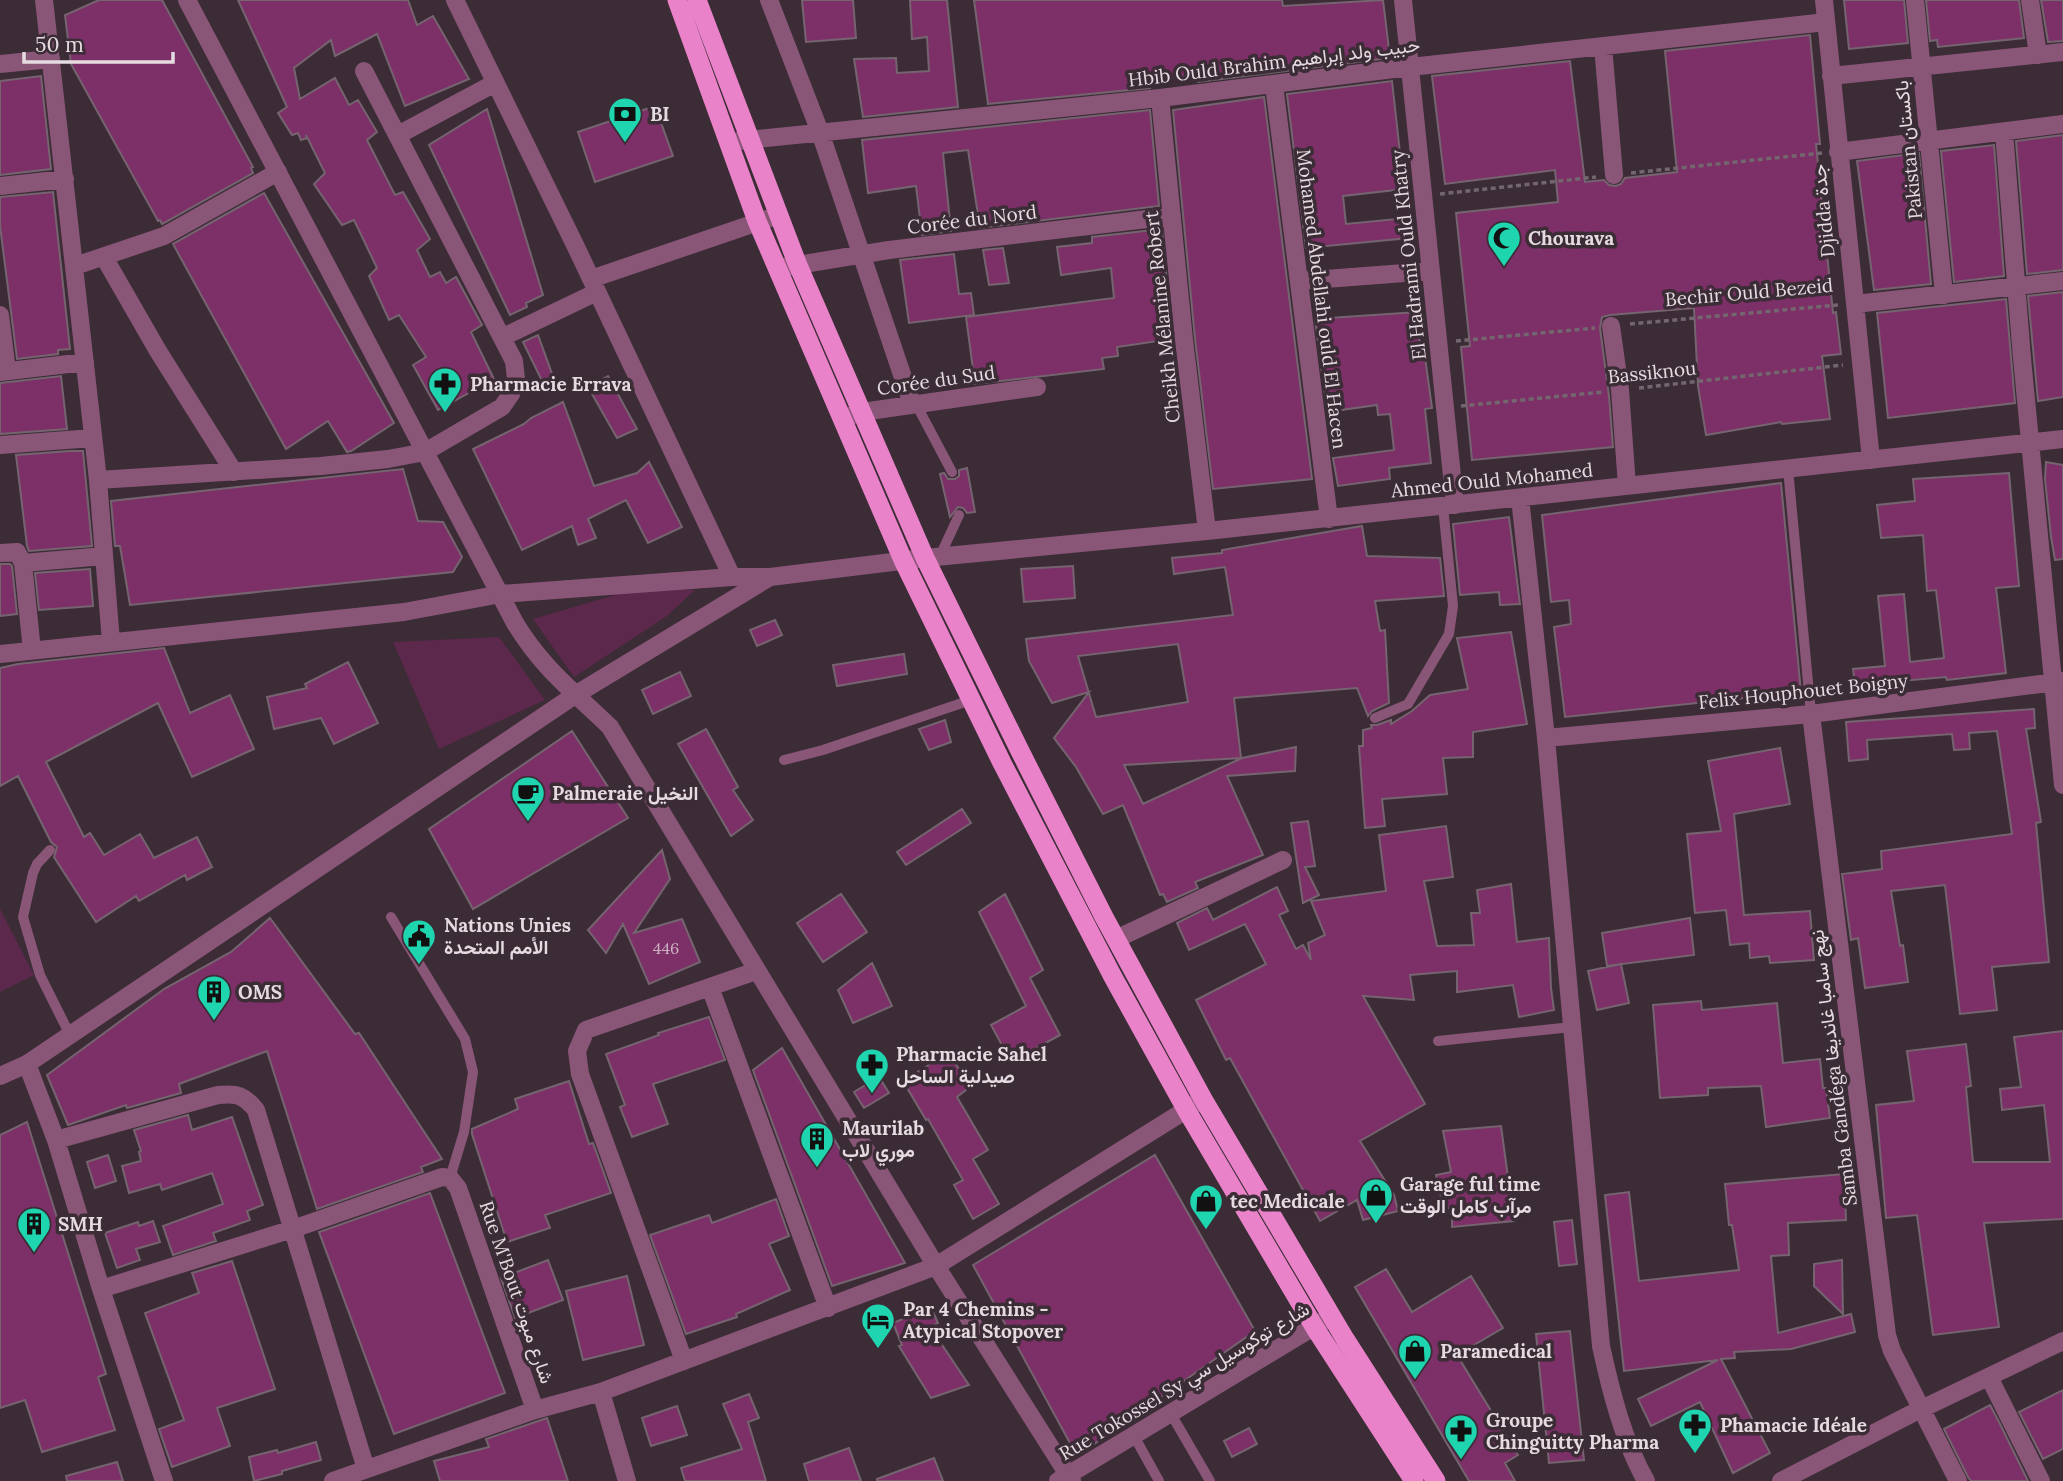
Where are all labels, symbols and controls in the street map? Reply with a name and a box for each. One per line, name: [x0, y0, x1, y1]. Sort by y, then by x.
scale bar: [24, 21, 173, 65]
text: 50 m: [35, 31, 84, 58]
street label: Hbib Ould Brahim حبيب ولد إبراهيم: [1127, 32, 1421, 93]
street label: Pakistan باكستان: [1889, 79, 1927, 221]
bank icon: BI: [606, 95, 644, 144]
place label: BI: [650, 102, 670, 126]
street label: Mohamed Abdellahi ould El Hacen: [1292, 148, 1352, 450]
street label: El Hadrami Ould Khatry: [1385, 149, 1431, 361]
street label: Djidda جدة: [1806, 163, 1840, 259]
street label: Corée du Nord: [906, 199, 1038, 239]
street label: Cheikh Mélanine Robert: [1139, 209, 1185, 424]
mosque icon: Chourava: [1485, 219, 1523, 268]
place label: Chourava: [1528, 226, 1614, 250]
street label: Bechir Ould Bezeid: [1664, 273, 1834, 311]
street label: Bassiknou: [1607, 355, 1697, 389]
street label: Corée du Sud: [875, 360, 997, 400]
pharmacy icon: Pharmacie Errava: [426, 365, 464, 414]
place label: Pharmacie Errava: [470, 372, 631, 396]
street label: Ahmed Ould Mohamed: [1389, 457, 1594, 503]
street label: Felix Houphouet Boigny: [1697, 668, 1909, 714]
cafe icon: Palmeraie النخيل: [509, 774, 547, 823]
place label: Palmeraie النخيل: [552, 781, 698, 805]
place label: Nations Unies الأمم المتحدة: [444, 913, 571, 960]
public building icon: Nations Unies الأمم المتحدة: [400, 917, 438, 966]
street label: Samba Gandéga نهج سامبا غانديغا: [1804, 928, 1864, 1207]
house number: 446: [653, 938, 679, 958]
building icon: OMS: [195, 973, 233, 1022]
place label: OMS: [238, 980, 282, 1004]
place label: Pharmacie Sahel صيدلية الساحل: [896, 1042, 1047, 1088]
pharmacy icon: Pharmacie Sahel صيدلية الساحل: [853, 1046, 891, 1095]
place label: Maurilab موري لاب: [842, 1116, 924, 1167]
building icon: Maurilab موري لاب: [798, 1120, 836, 1169]
place label: Garage ful time مرآب كامل الوقت: [1400, 1172, 1540, 1219]
shop icon: Garage ful time مرآب كامل الوقت: [1357, 1176, 1395, 1225]
shop icon: tec Medicale: [1187, 1182, 1225, 1231]
place label: tec Medicale: [1230, 1189, 1345, 1213]
street label: Rue M'Bout شارع مبوت: [474, 1198, 560, 1387]
building icon: SMH: [15, 1205, 53, 1254]
place label: SMH: [58, 1212, 103, 1236]
place label: Par 4 Chemins - Atypical Stopover: [903, 1297, 1063, 1343]
street label: Rue Tokossel Sy شارع توكوسيل سي: [1054, 1297, 1316, 1469]
hotel icon: Par 4 Chemins - Atypical Stopover: [859, 1301, 897, 1350]
shop icon: Paramedical: [1396, 1332, 1434, 1381]
place label: Paramedical: [1440, 1339, 1552, 1363]
pharmacy icon: Phamacie Idéale: [1676, 1406, 1714, 1455]
place label: Groupe Chinguitty Pharma: [1486, 1408, 1659, 1454]
pharmacy icon: Groupe Chinguitty Pharma: [1442, 1412, 1480, 1461]
place label: Phamacie Idéale: [1720, 1413, 1867, 1437]

